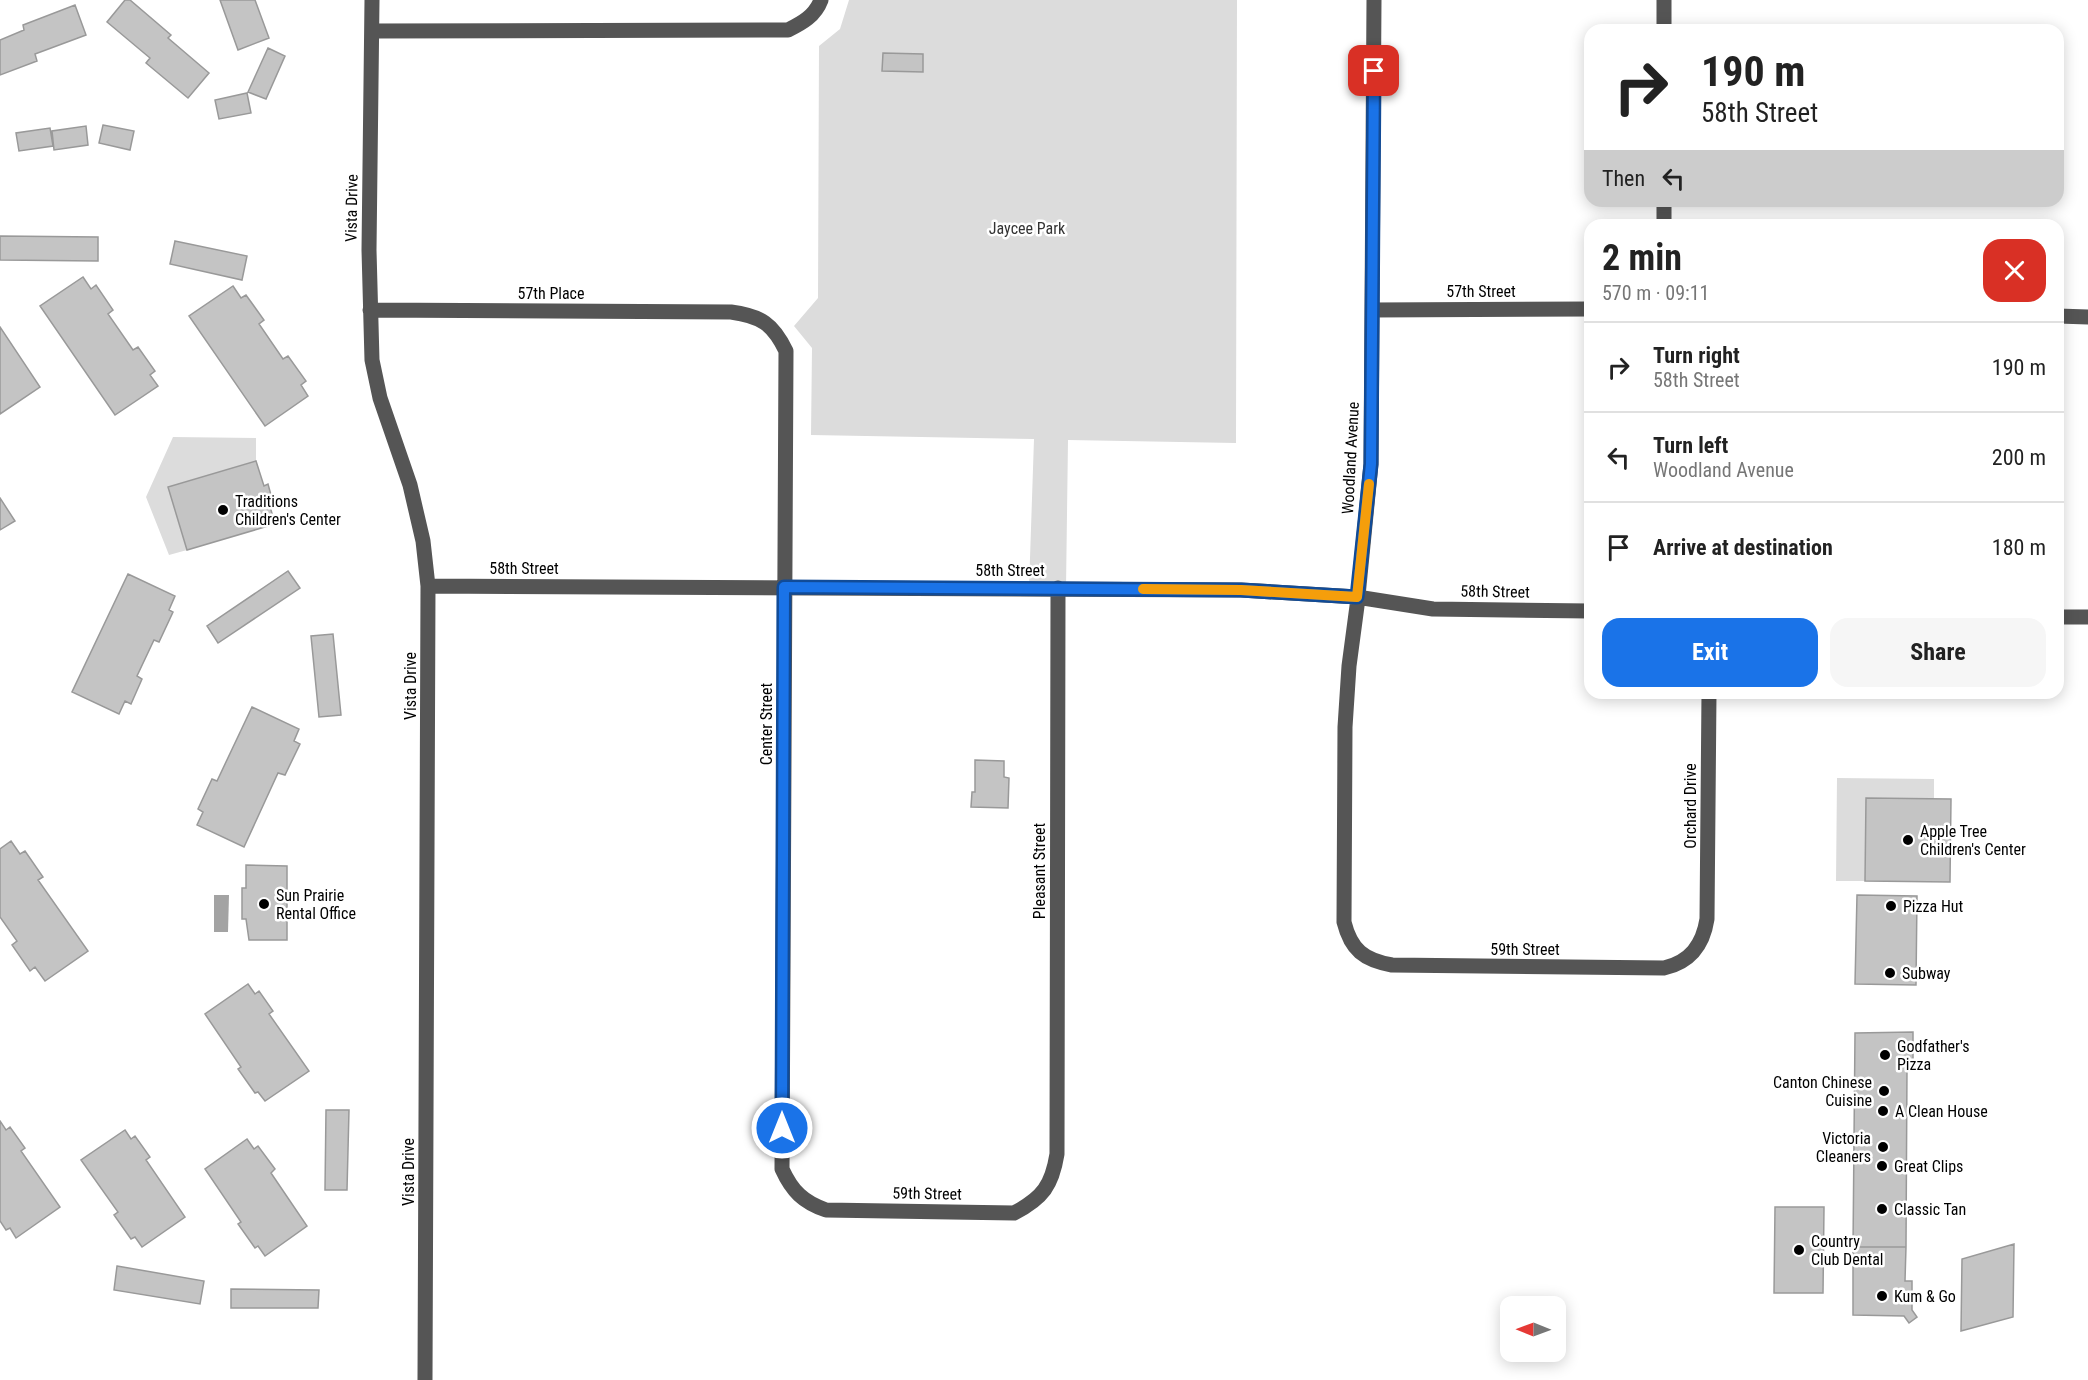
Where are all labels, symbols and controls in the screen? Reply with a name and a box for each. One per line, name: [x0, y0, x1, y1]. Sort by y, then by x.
pin: [1348, 45, 1399, 96]
text: 190 m: [1701, 47, 1806, 96]
icon: right: [1602, 48, 1680, 126]
icon: arrive: [1357, 54, 1390, 87]
text: 58th Street: [1701, 97, 1818, 129]
icon: left: [1657, 162, 1690, 195]
text: Then: [1602, 166, 1645, 191]
street label: Vista Drive: [341, 174, 362, 242]
park label: Jaycee Park: [989, 219, 1066, 238]
text: 2 min: [1602, 237, 1682, 279]
button: close: [1983, 239, 2046, 302]
text: 570 m · 09:11: [1602, 281, 1709, 305]
street label: 57th Street: [1446, 282, 1516, 301]
street label: 57th Place: [517, 284, 585, 303]
text: Turn right: [1653, 343, 1740, 368]
icon: right: [1602, 351, 1635, 384]
text: 190 m: [1992, 355, 2046, 380]
text: 58th Street: [1653, 368, 1740, 392]
street label: Woodland Avenue: [1338, 401, 1363, 515]
text: Turn left: [1653, 433, 1728, 458]
icon: left: [1602, 441, 1635, 474]
text: 200 m: [1992, 445, 2046, 470]
text: Woodland Avenue: [1653, 458, 1794, 482]
place label: Traditions Children's Center: [235, 492, 341, 529]
marker: Traditions Children's Center: [216, 503, 230, 517]
icon: arrive: [1602, 531, 1635, 564]
text: Arrive at destination: [1653, 535, 1833, 560]
text: 180 m: [1992, 535, 2046, 560]
street label: 58th Street: [489, 559, 559, 578]
street label: 58th Street: [975, 561, 1045, 580]
street label: 58th Street: [1460, 581, 1530, 602]
button: Exit: [1602, 618, 1818, 687]
button: Share: [1830, 618, 2046, 687]
street label: Vista Drive: [401, 652, 420, 720]
street label: Center Street: [757, 682, 776, 765]
street label: Orchard Drive: [1681, 763, 1700, 849]
place label: Apple Tree Children's Center: [1920, 822, 2026, 859]
street label: Pleasant Street: [1030, 823, 1049, 919]
marker: Apple Tree Children's Center: [1901, 833, 1915, 847]
place label: Sun Prairie Rental Office: [276, 886, 356, 923]
marker: Sun Prairie Rental Office: [257, 897, 271, 911]
place label: Pizza Hut: [1903, 897, 1964, 916]
marker: Pizza Hut: [1884, 899, 1898, 913]
street label: 59th Street: [1490, 940, 1560, 959]
place label: Subway: [1902, 964, 1951, 983]
marker: Subway: [1883, 966, 1897, 980]
place label: Godfather's Pizza: [1897, 1037, 1970, 1074]
marker: Godfather's Pizza: [1878, 1048, 1892, 1062]
place label: Canton Chinese Cuisine: [1773, 1073, 1872, 1110]
marker: Canton Chinese Cuisine: [1877, 1084, 1891, 1098]
position arrow: [750, 1096, 814, 1160]
place label: A Clean House: [1895, 1102, 1988, 1121]
marker: A Clean House: [1876, 1104, 1890, 1118]
place label: Victoria Cleaners: [1816, 1129, 1871, 1166]
street label: Vista Drive: [399, 1138, 418, 1206]
marker: Victoria Cleaners: [1876, 1140, 1890, 1154]
place label: Great Clips: [1894, 1157, 1963, 1176]
marker: Great Clips: [1875, 1159, 1889, 1173]
street label: 59th Street: [892, 1183, 962, 1204]
place label: Classic Tan: [1894, 1200, 1966, 1219]
marker: Classic Tan: [1875, 1202, 1889, 1216]
place label: Country Club Dental: [1811, 1232, 1884, 1269]
marker: Country Club Dental: [1792, 1243, 1806, 1257]
place label: Kum & Go: [1894, 1287, 1956, 1306]
marker: Kum & Go: [1875, 1289, 1889, 1303]
north arrow: [1500, 1296, 1566, 1362]
map controls: [1500, 1296, 1566, 1362]

